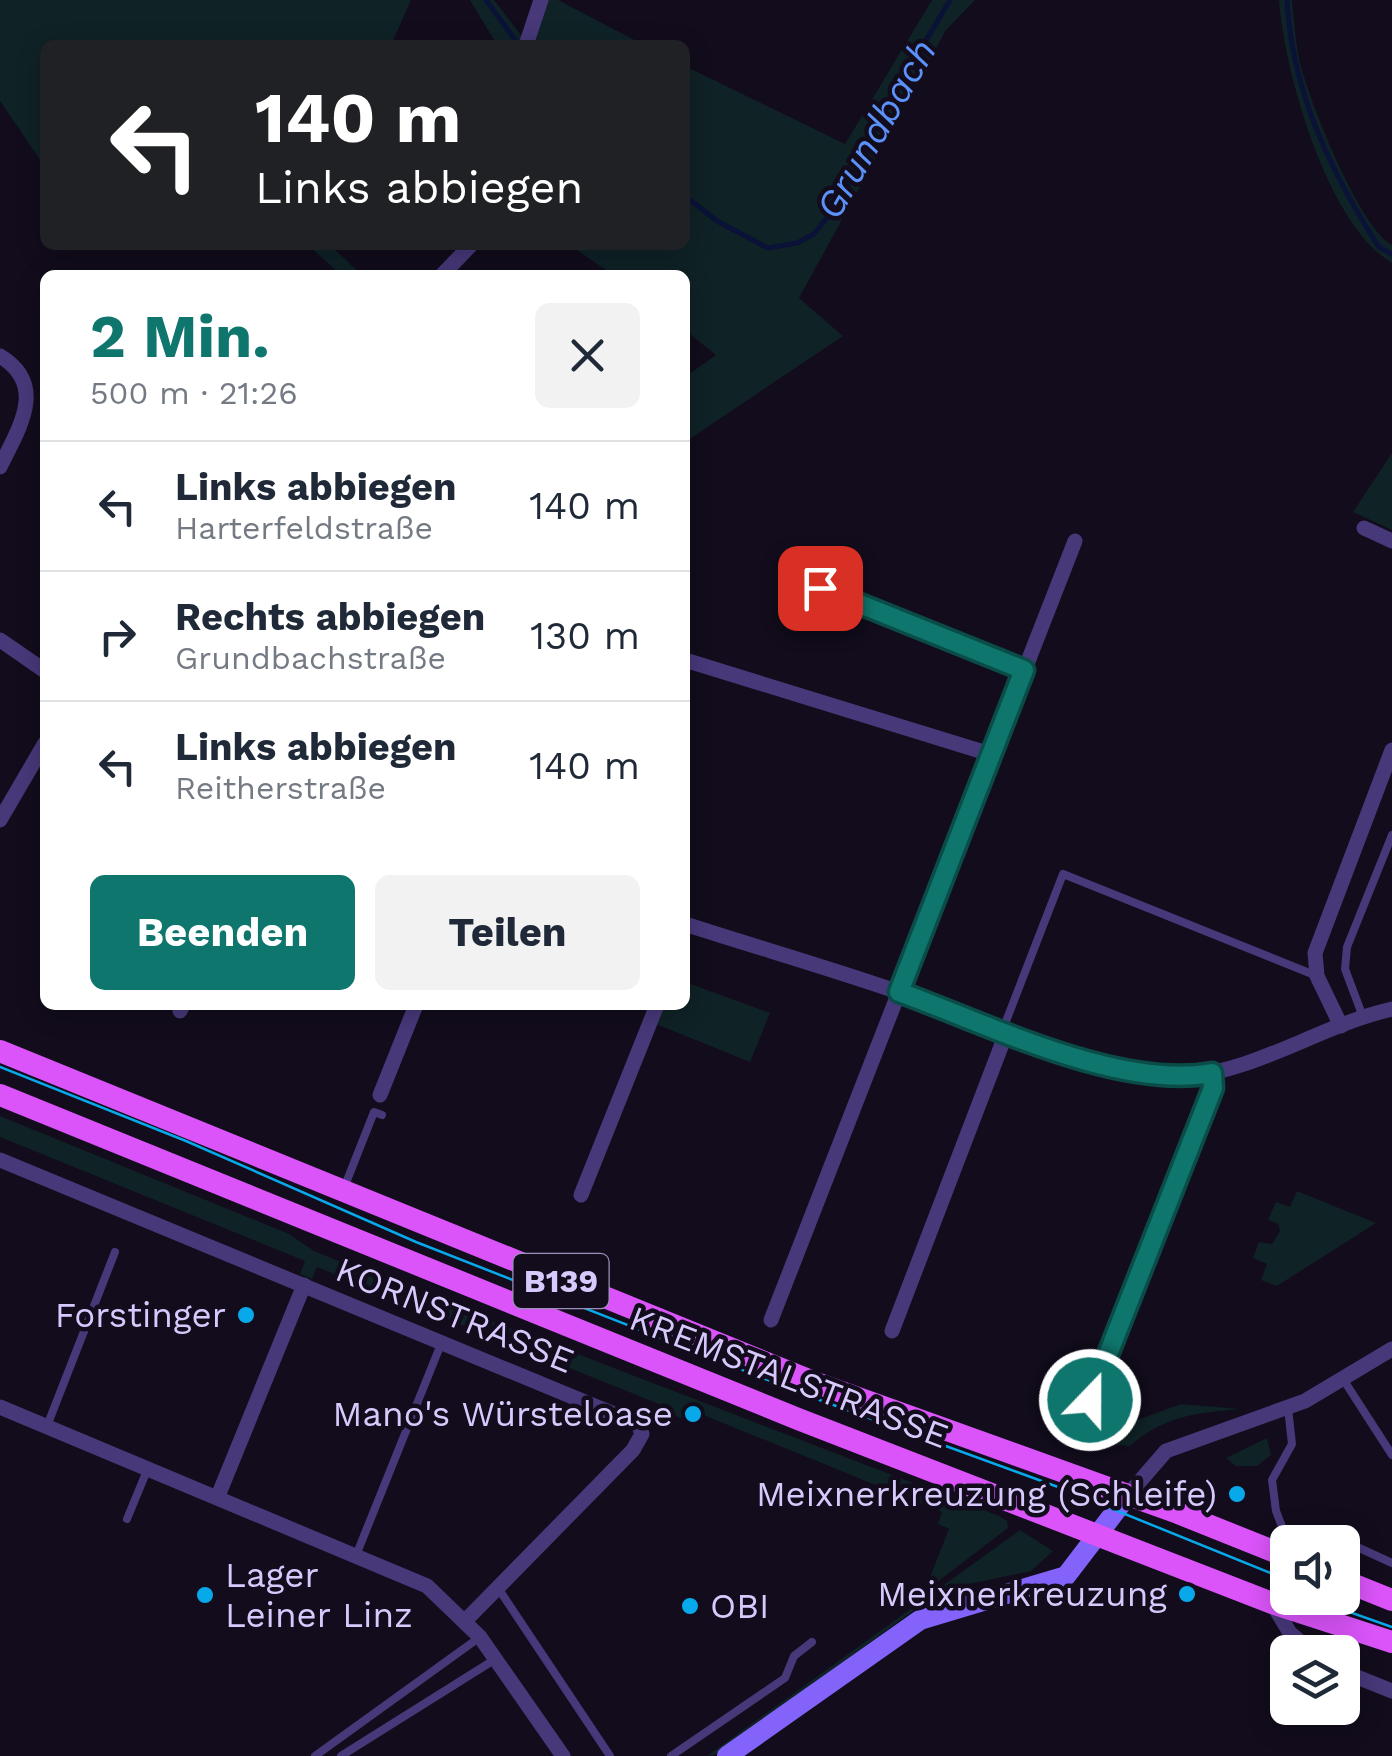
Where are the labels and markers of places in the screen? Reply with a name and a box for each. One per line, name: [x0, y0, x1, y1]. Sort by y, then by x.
pin: [778, 546, 863, 631]
place label: Forstinger: [55, 1294, 226, 1336]
marker: Forstinger: [235, 1304, 257, 1326]
place label: Mano's Würsteloase: [333, 1393, 673, 1435]
marker: Mano's Würsteloase: [682, 1403, 704, 1425]
place label: Meixnerkreuzung (Schleife): [756, 1473, 1217, 1515]
marker: Meixnerkreuzung (Schleife): [1226, 1483, 1248, 1505]
place label: Lager Leiner Linz: [225, 1554, 413, 1636]
place label: Meixnerkreuzung: [877, 1573, 1167, 1615]
marker: Meixnerkreuzung: [1176, 1583, 1198, 1605]
marker: Lager Leiner Linz: [194, 1584, 216, 1606]
place label: OBI: [710, 1585, 769, 1627]
marker: OBI: [679, 1595, 701, 1617]

